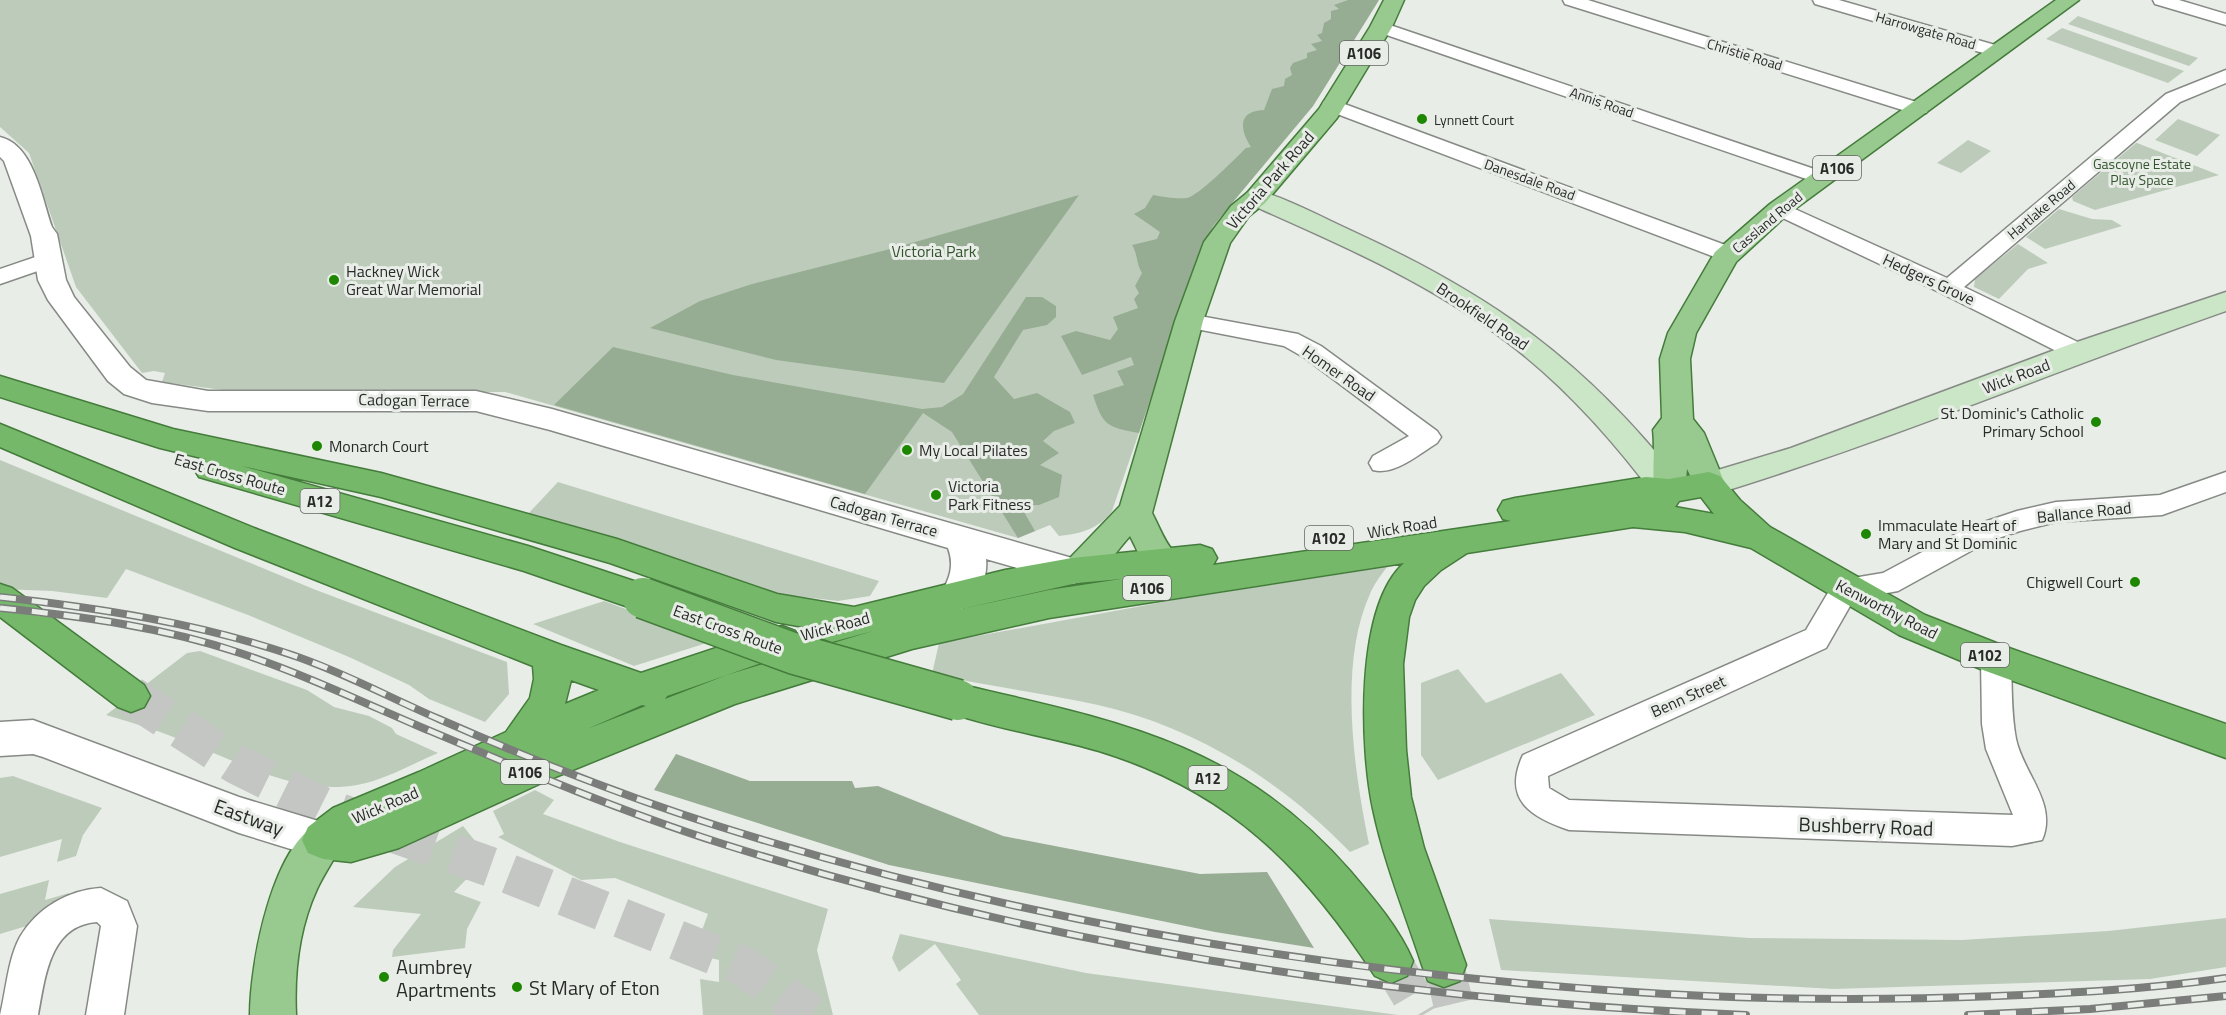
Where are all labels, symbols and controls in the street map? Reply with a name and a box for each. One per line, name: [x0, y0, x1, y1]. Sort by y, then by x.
street label: Harrowgate Road: [1873, 6, 1979, 54]
street label: Christie Road: [1705, 33, 1785, 75]
road number: A106: [1340, 41, 1388, 65]
street label: Annis Road: [1567, 81, 1637, 123]
place label: Lynnett Court: [1434, 109, 1514, 130]
marker: Lynnett Court: [1415, 112, 1429, 126]
street label: Victoria Park Road: [1221, 126, 1319, 234]
street label: Danesdale Road: [1482, 153, 1578, 205]
park label: Gascoyne Estate Play Space: [2093, 153, 2191, 190]
road number: A106: [1813, 156, 1861, 180]
street label: Hartlake Road: [2002, 174, 2080, 244]
street label: Cassland Road: [1727, 186, 1807, 258]
park label: Victoria Park: [891, 239, 977, 263]
street label: Hedgers Grove: [1879, 247, 1979, 311]
place label: Hackney Wick Great War Memorial: [346, 259, 482, 301]
marker: Hackney Wick Great War Memorial: [327, 273, 341, 287]
street label: Brookfield Road: [1432, 276, 1534, 356]
street label: Homer Road: [1298, 339, 1380, 407]
street label: Wick Road: [1979, 352, 2053, 400]
street label: Cadogan Terrace: [358, 387, 470, 413]
place label: St. Dominic's Catholic Primary School: [1940, 401, 2084, 443]
marker: St. Dominic's Catholic Primary School: [2089, 415, 2103, 429]
place label: Monarch Court: [329, 434, 429, 458]
place label: My Local Pilates: [919, 438, 1028, 462]
marker: Monarch Court: [310, 439, 324, 453]
marker: My Local Pilates: [900, 443, 914, 457]
street label: East Cross Route: [172, 447, 288, 501]
place label: Victoria Park Fitness: [948, 474, 1031, 516]
marker: Victoria Park Fitness: [929, 488, 943, 502]
road number: A12: [300, 489, 340, 513]
street label: Cadogan Terrace: [827, 489, 941, 543]
street label: Ballance Road: [2036, 495, 2132, 529]
street label: Wick Road: [1365, 510, 1439, 544]
place label: Immaculate Heart of Mary and St Dominic: [1878, 513, 2017, 555]
road number: A102: [1305, 526, 1353, 550]
marker: Immaculate Heart of Mary and St Dominic: [1859, 527, 1873, 541]
place label: Chigwell Court: [2026, 570, 2123, 594]
street label: Kenworthy Road: [1832, 573, 1942, 645]
marker: Chigwell Court: [2128, 575, 2142, 589]
road number: A106: [1123, 576, 1171, 600]
street label: East Cross Route: [670, 598, 786, 660]
street label: Wick Road: [798, 605, 872, 647]
road number: A102: [1961, 643, 2009, 667]
street label: Benn Street: [1647, 669, 1730, 723]
road number: A106: [501, 760, 549, 784]
road number: A12: [1188, 766, 1228, 790]
street label: Wick Road: [348, 780, 422, 830]
street label: Eastway: [210, 790, 289, 844]
street label: Bushberry Road: [1798, 808, 1934, 844]
place label: Aumbrey Apartments: [396, 951, 496, 1005]
marker: Aumbrey Apartments: [377, 970, 391, 984]
place label: St Mary of Eton: [529, 972, 660, 1003]
marker: St Mary of Eton: [510, 980, 524, 994]

